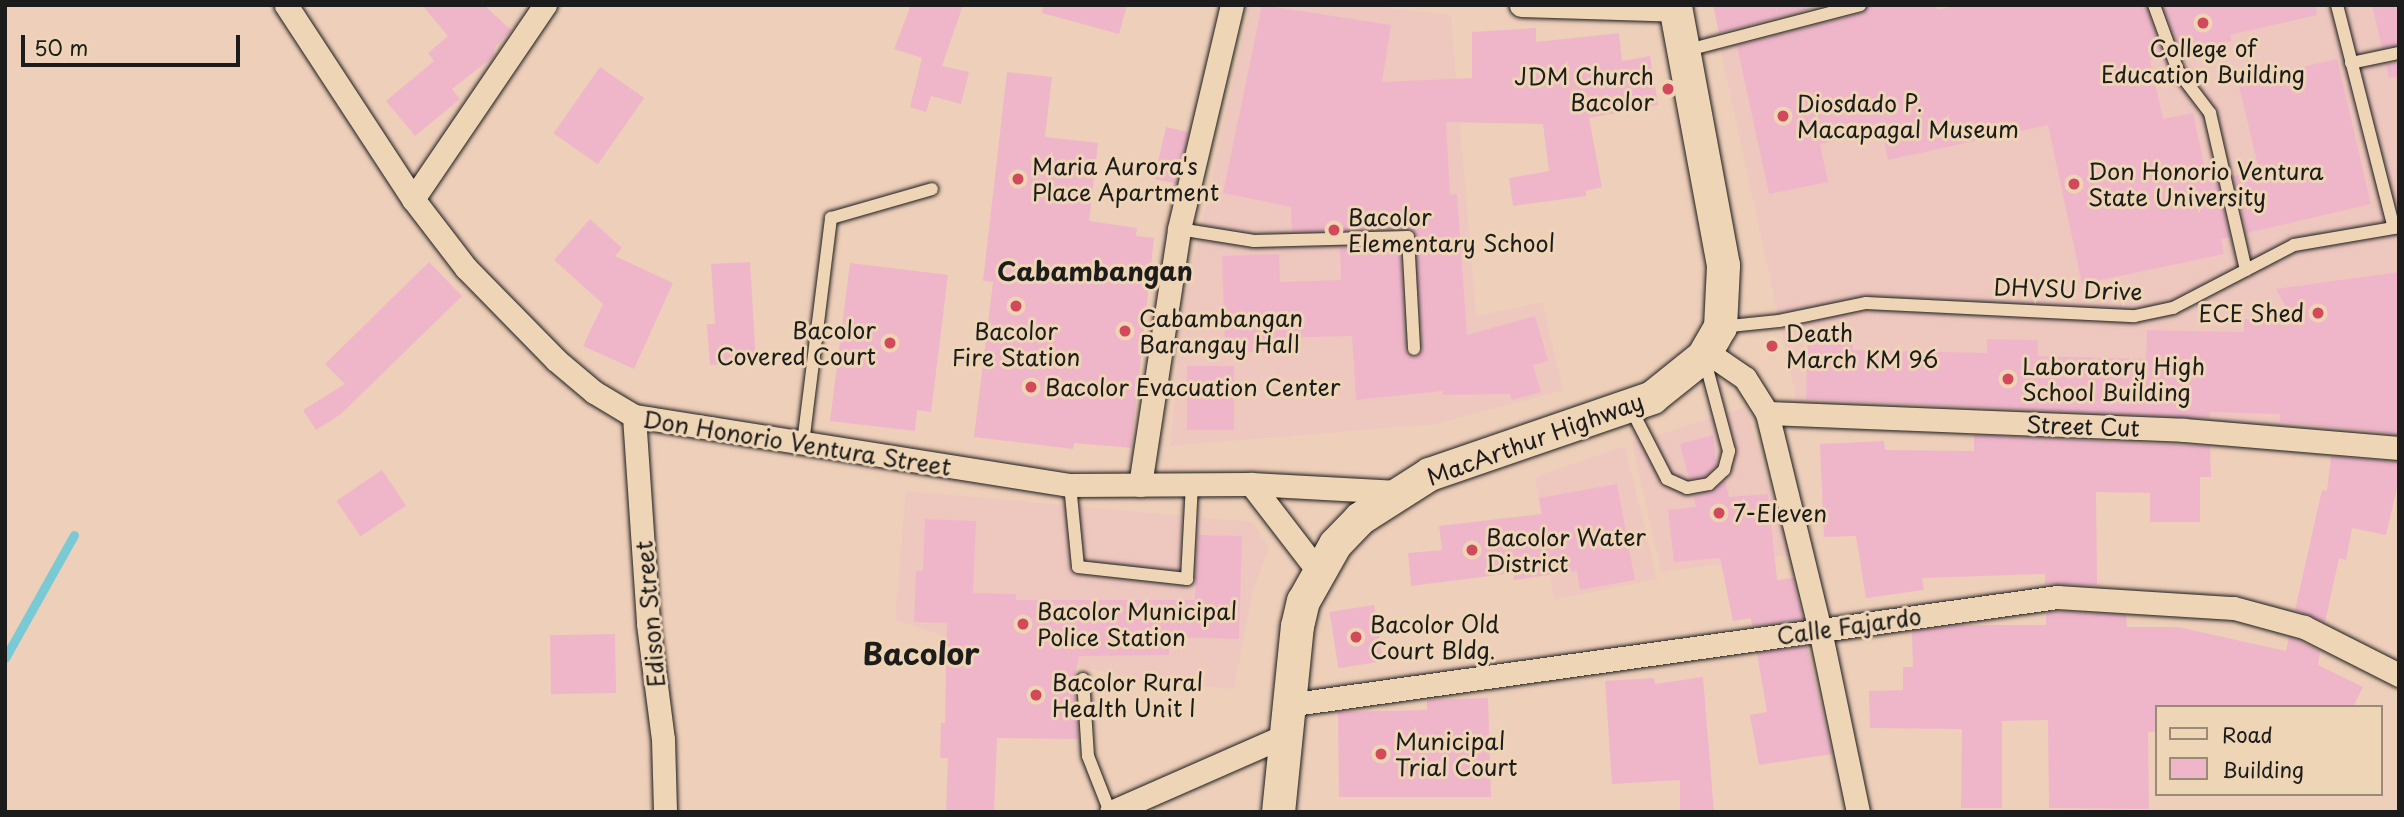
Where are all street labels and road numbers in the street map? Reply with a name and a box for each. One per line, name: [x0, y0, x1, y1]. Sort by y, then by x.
street label: DHVSU Drive: [1993, 273, 2143, 305]
street label: MacArthur Highway: [1423, 387, 1647, 491]
street label: Don Honorio Ventura Street: [642, 405, 952, 481]
street label: Street Cut: [2025, 410, 2141, 442]
street label: Edison Street: [630, 540, 670, 688]
street label: Calle Fajardo: [1774, 602, 1924, 650]

